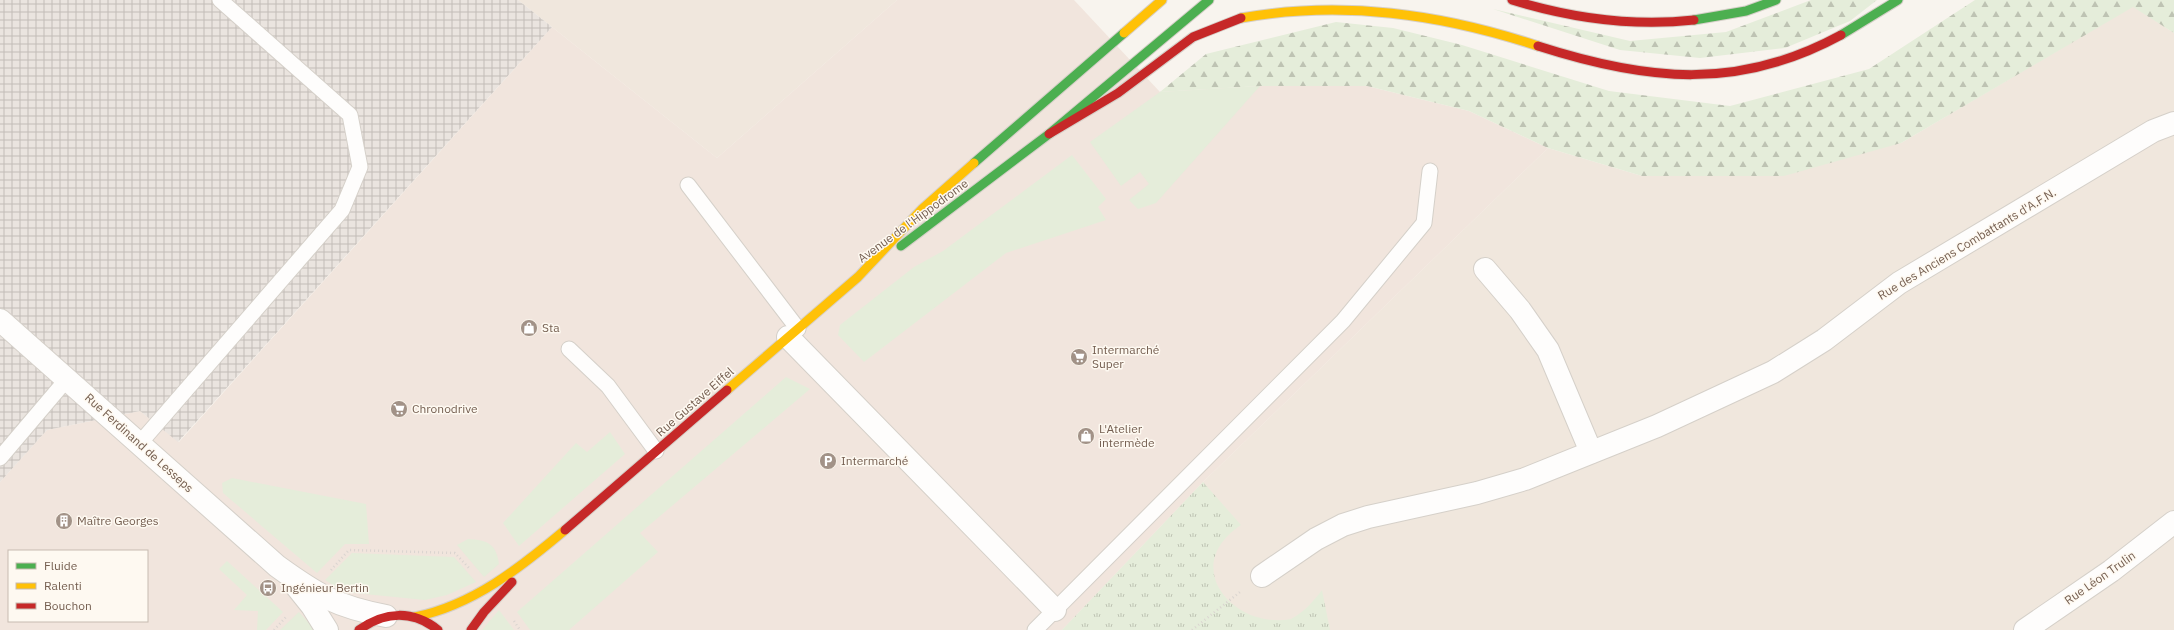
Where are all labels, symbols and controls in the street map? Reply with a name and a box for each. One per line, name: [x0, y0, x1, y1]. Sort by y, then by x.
street label: Avenue de l'Hippodrome: [855, 175, 971, 266]
street label: Rue des Anciens Combattants d'A.F.N.: [1875, 184, 2059, 303]
shop icon: Sta: [519, 318, 539, 338]
place label: Sta: [542, 320, 560, 335]
place label: Intermarché Super: [1092, 342, 1160, 371]
supermarket icon: Intermarché Super: [1069, 347, 1089, 367]
street label: Rue Gustave Eiffel: [653, 364, 737, 439]
street label: Rue Ferdinand de Lesseps: [82, 390, 197, 495]
supermarket icon: Chronodrive: [389, 399, 409, 419]
place label: Chronodrive: [412, 401, 478, 416]
place label: L'Atelier intermède: [1099, 421, 1155, 450]
shop icon: L'Atelier intermède: [1076, 426, 1096, 446]
parking icon: Intermarché: [818, 451, 838, 471]
place label: Intermarché: [841, 453, 909, 468]
building icon: Maître Georges: [54, 511, 74, 531]
place label: Maître Georges: [77, 513, 159, 528]
street label: Rue Léon Trulin: [2061, 548, 2138, 608]
legend: [8, 550, 148, 622]
text: Fluide: [44, 558, 78, 573]
text: Ralenti: [44, 578, 82, 593]
bus stop icon: Ingénieur Bertin: [258, 578, 278, 598]
place label: Ingénieur Bertin: [281, 580, 369, 595]
text: Bouchon: [44, 598, 92, 613]

